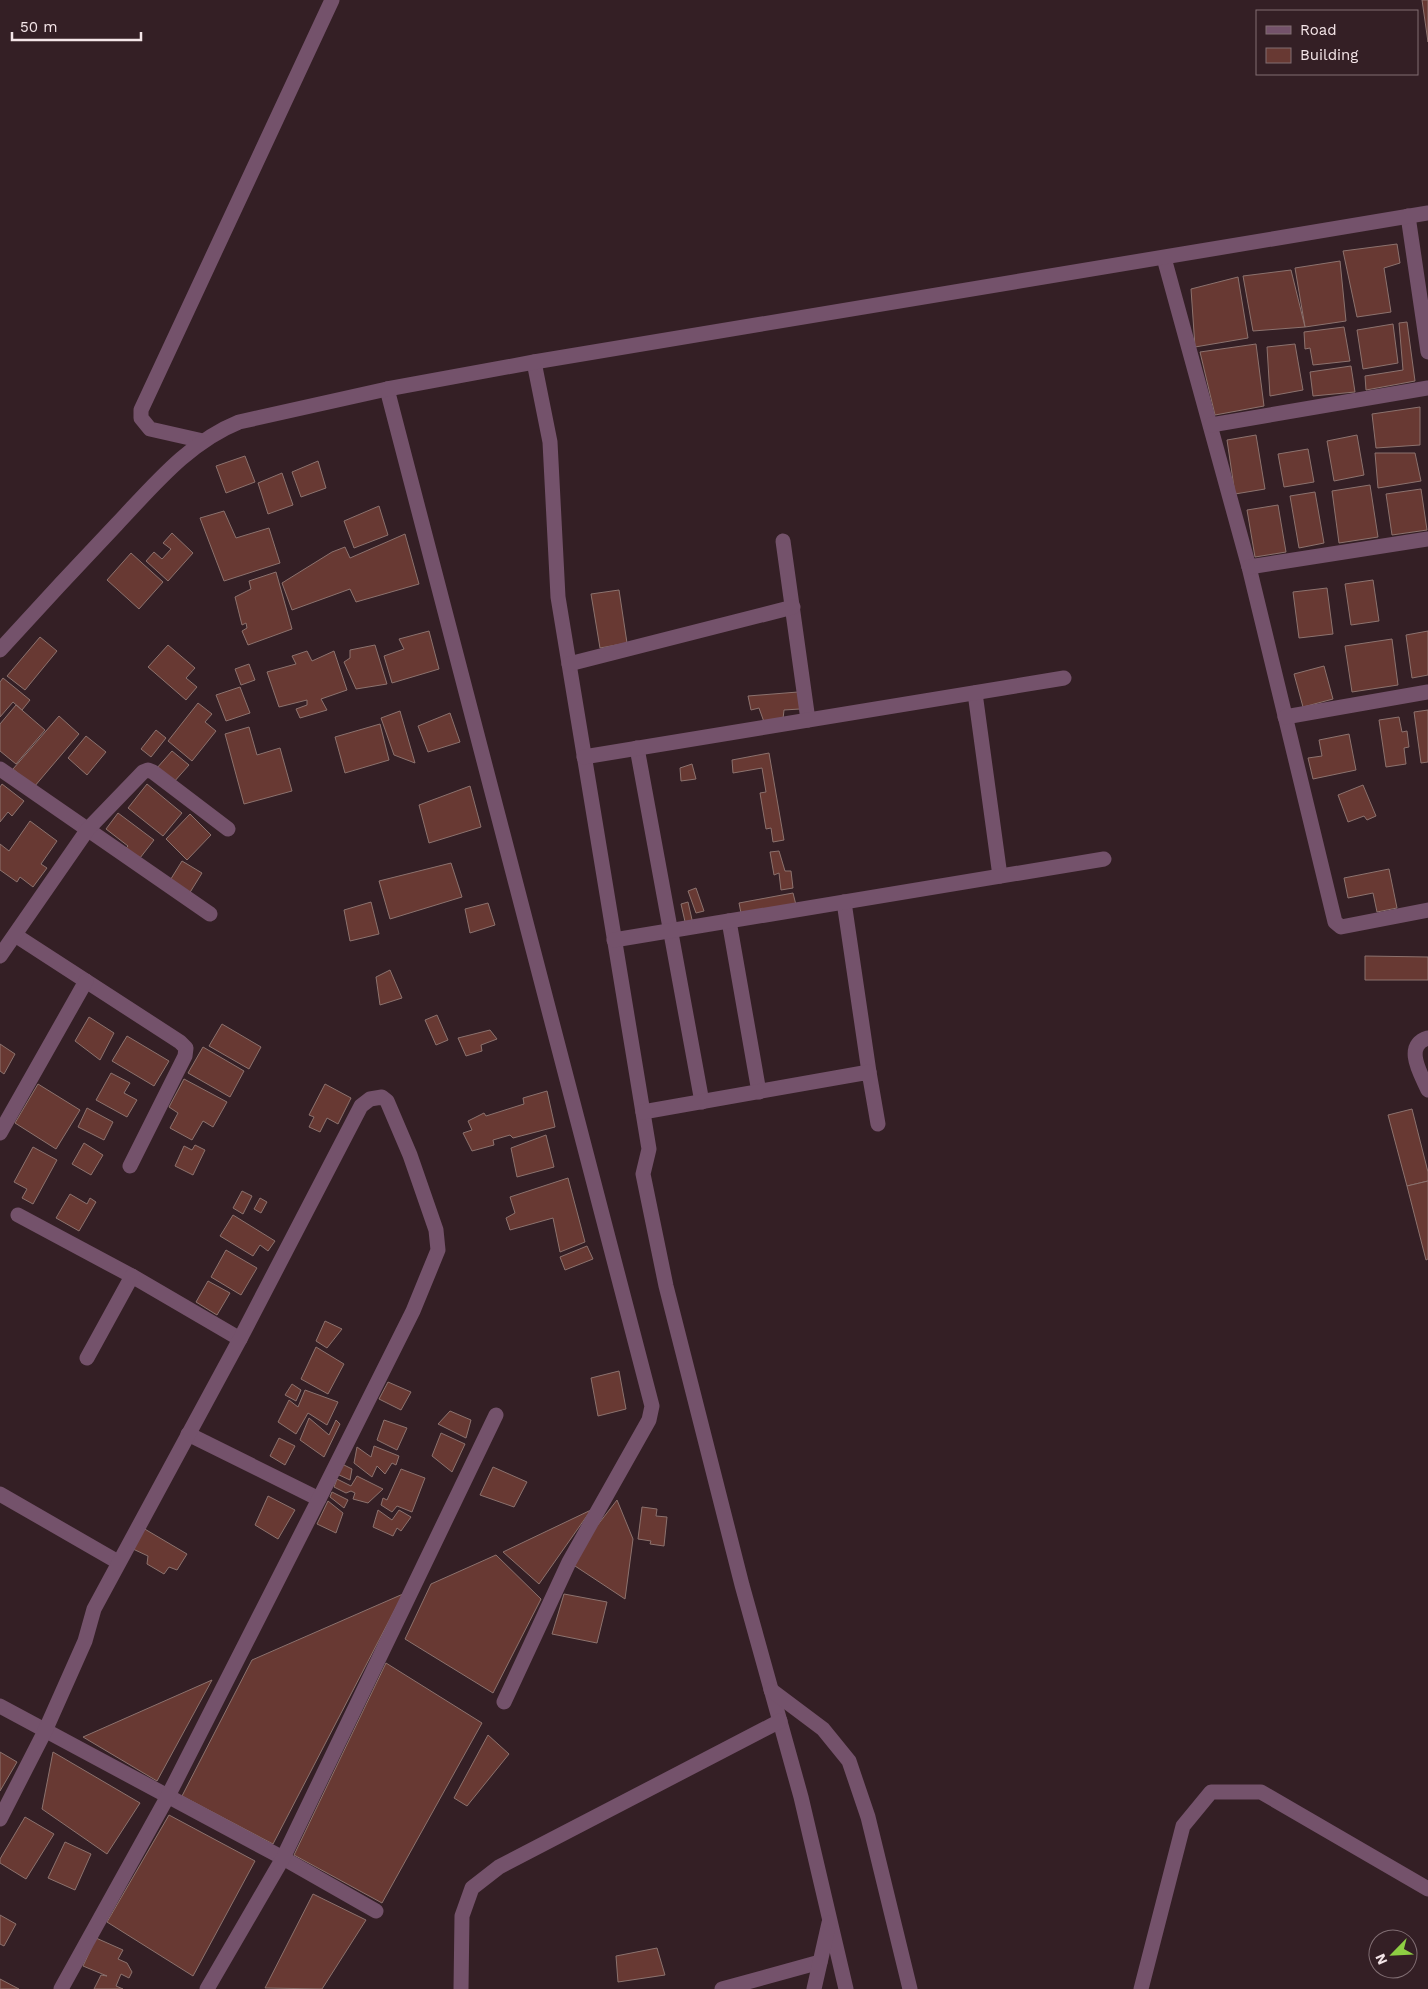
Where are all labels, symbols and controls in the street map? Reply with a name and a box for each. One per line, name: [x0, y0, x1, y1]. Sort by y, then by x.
scale bar: [12, 10, 141, 42]
legend: [1256, 10, 1418, 75]
text: 50 m: [20, 18, 57, 36]
text: Road: [1300, 21, 1337, 39]
text: Building: [1300, 46, 1358, 64]
north arrow: [1368, 1929, 1418, 1979]
text: N: [1372, 1951, 1391, 1967]

